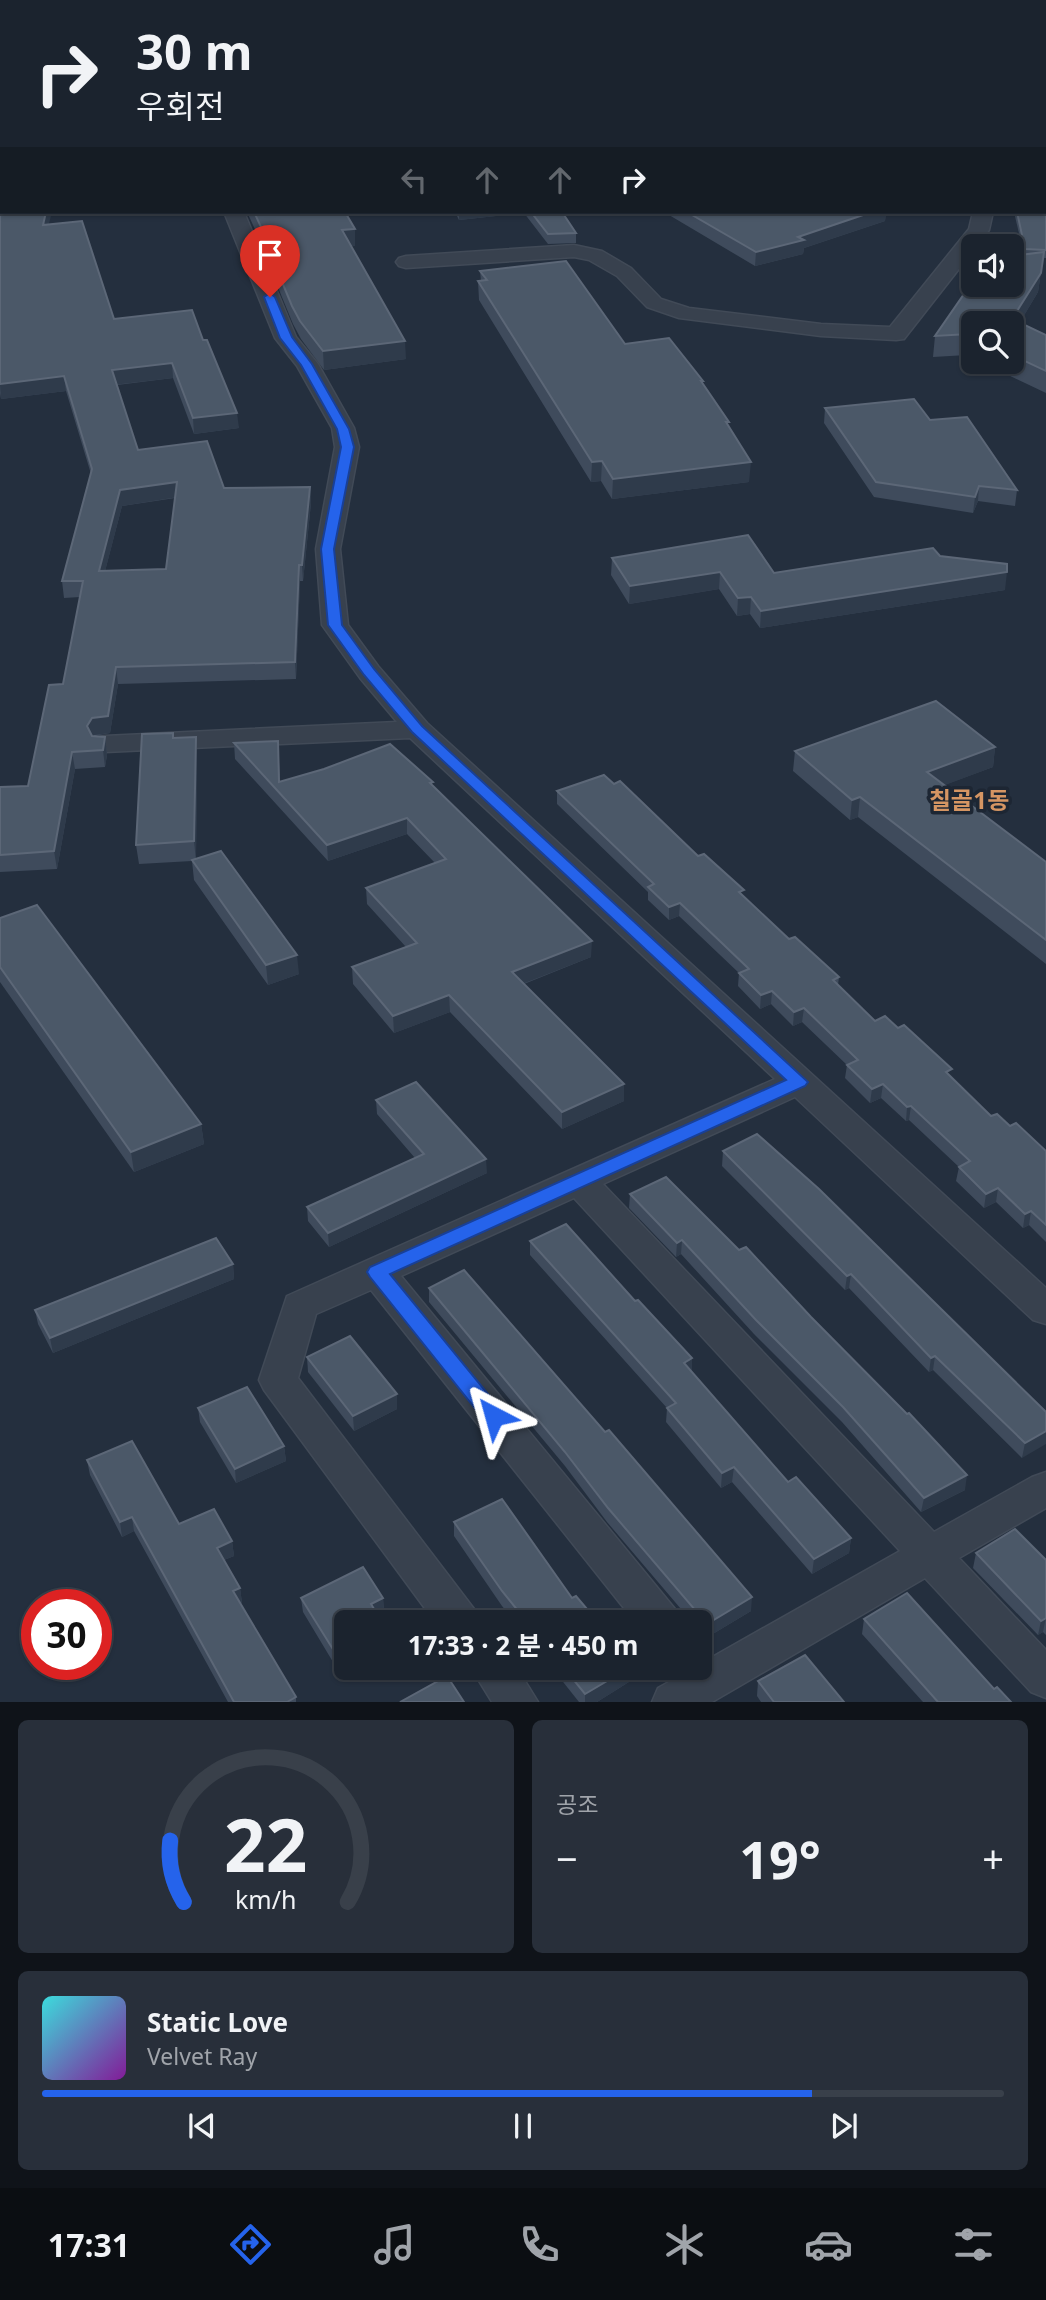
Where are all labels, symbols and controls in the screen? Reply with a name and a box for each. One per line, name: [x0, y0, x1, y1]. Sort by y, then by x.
text: 30 m: [136, 18, 253, 84]
icon: right: [21, 28, 112, 119]
text: 우회전: [136, 84, 224, 127]
icon: left: [395, 161, 433, 199]
icon: ahead: [468, 161, 506, 199]
icon: ahead: [541, 161, 579, 199]
icon: right: [614, 161, 652, 199]
pin: [240, 225, 300, 297]
map controls: [961, 234, 1024, 374]
button: sound: [961, 234, 1024, 297]
icon: arrive: [251, 236, 289, 274]
button: search: [961, 311, 1024, 374]
district label: 칠골1동: [929, 783, 1009, 816]
position arrow: [457, 1379, 531, 1453]
speed limit sign: 30: [21, 1589, 112, 1680]
text: 17:33 · 2 분 · 450 m: [408, 1627, 638, 1663]
text: 공조: [556, 1788, 598, 1820]
text: 22: [224, 1795, 308, 1894]
text: 19°: [739, 1823, 821, 1894]
text: −: [556, 1832, 578, 1884]
text: +: [982, 1832, 1004, 1884]
text: km/h: [235, 1882, 297, 1916]
text: Static Love: [147, 2004, 288, 2040]
text: Velvet Ray: [147, 2040, 257, 2072]
icon: previous: [183, 2107, 221, 2145]
icon: pause: [504, 2107, 542, 2145]
icon: next: [825, 2107, 863, 2145]
icon: directions: [226, 2220, 275, 2269]
icon: music: [370, 2220, 419, 2269]
icon: phone: [515, 2220, 564, 2269]
icon: climate: [660, 2220, 709, 2269]
icon: car: [804, 2220, 853, 2269]
icon: filters: [949, 2220, 998, 2269]
text: 17:31: [48, 2223, 130, 2266]

